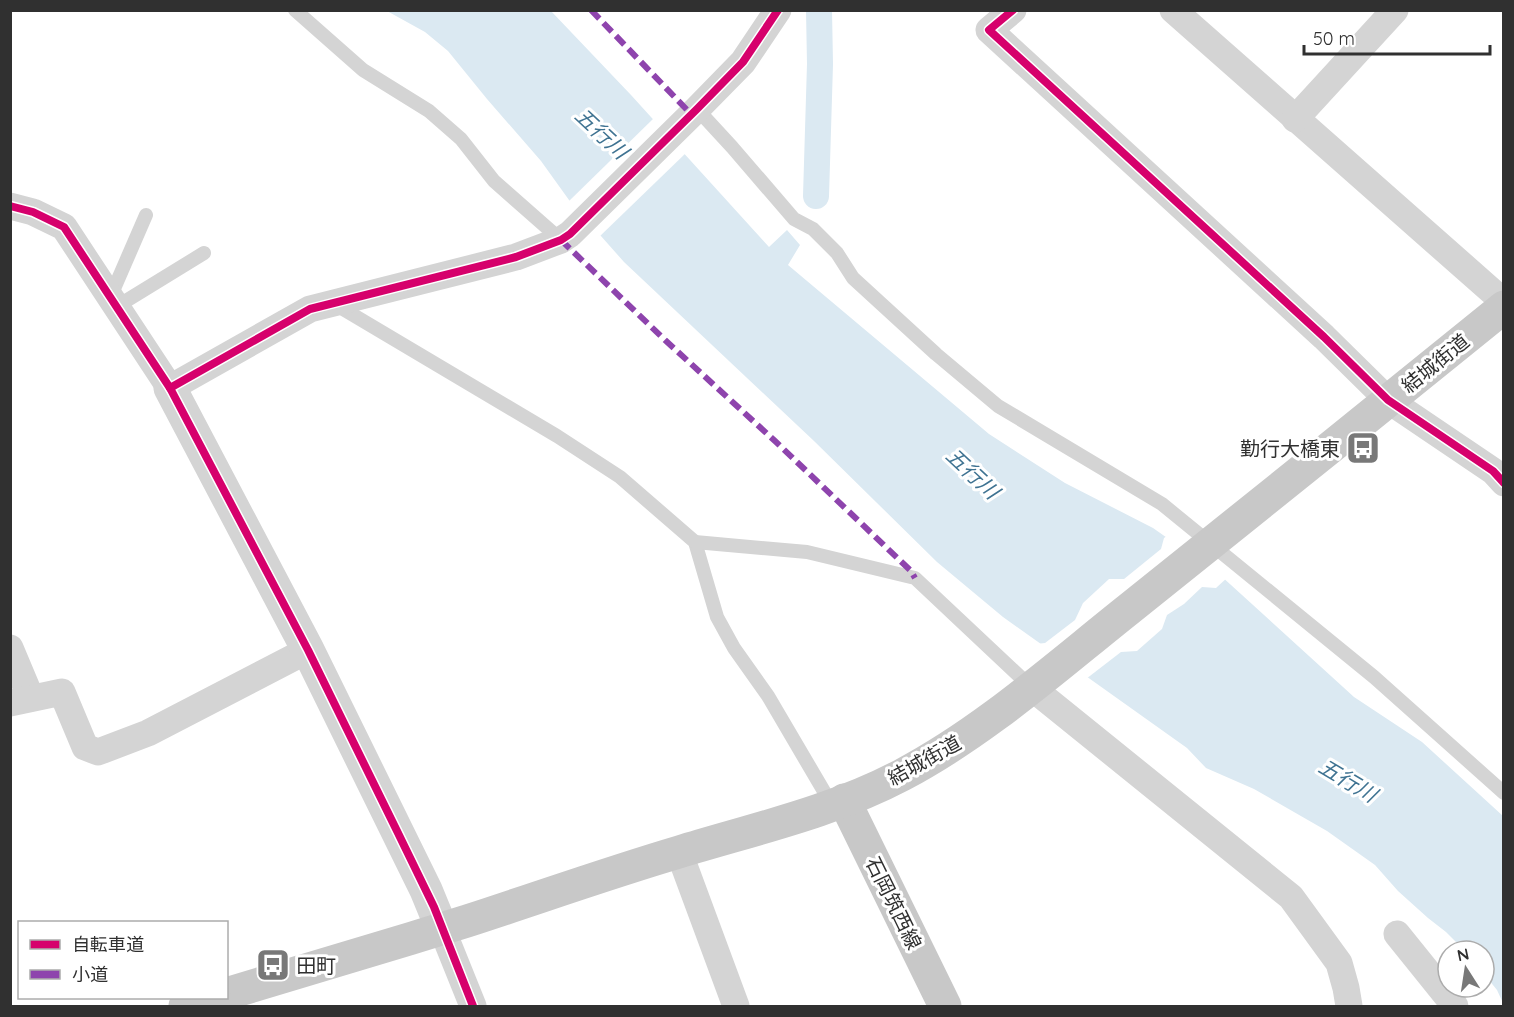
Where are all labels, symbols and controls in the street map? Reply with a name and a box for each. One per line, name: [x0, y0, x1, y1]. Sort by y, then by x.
scale bar: [1304, 18, 1490, 56]
text: 50 m: [1313, 27, 1355, 50]
water label: 五行川: [570, 102, 635, 165]
street label: 結城街道: [1396, 328, 1474, 398]
bus stop icon: 勤行大橋東: [1345, 430, 1381, 466]
place label: 勤行大橋東: [1240, 436, 1340, 461]
water label: 五行川: [941, 442, 1006, 505]
street label: 結城街道: [883, 730, 965, 790]
water label: 五行川: [1314, 753, 1383, 808]
street label: 石岡筑西線: [861, 853, 927, 953]
legend: [18, 921, 228, 999]
text: 自転車道: [72, 933, 144, 956]
north arrow: [1436, 939, 1496, 999]
text: N: [1455, 943, 1471, 965]
bus stop icon: 田町: [255, 947, 291, 983]
place label: 田町: [296, 953, 336, 978]
text: 小道: [72, 963, 108, 986]

